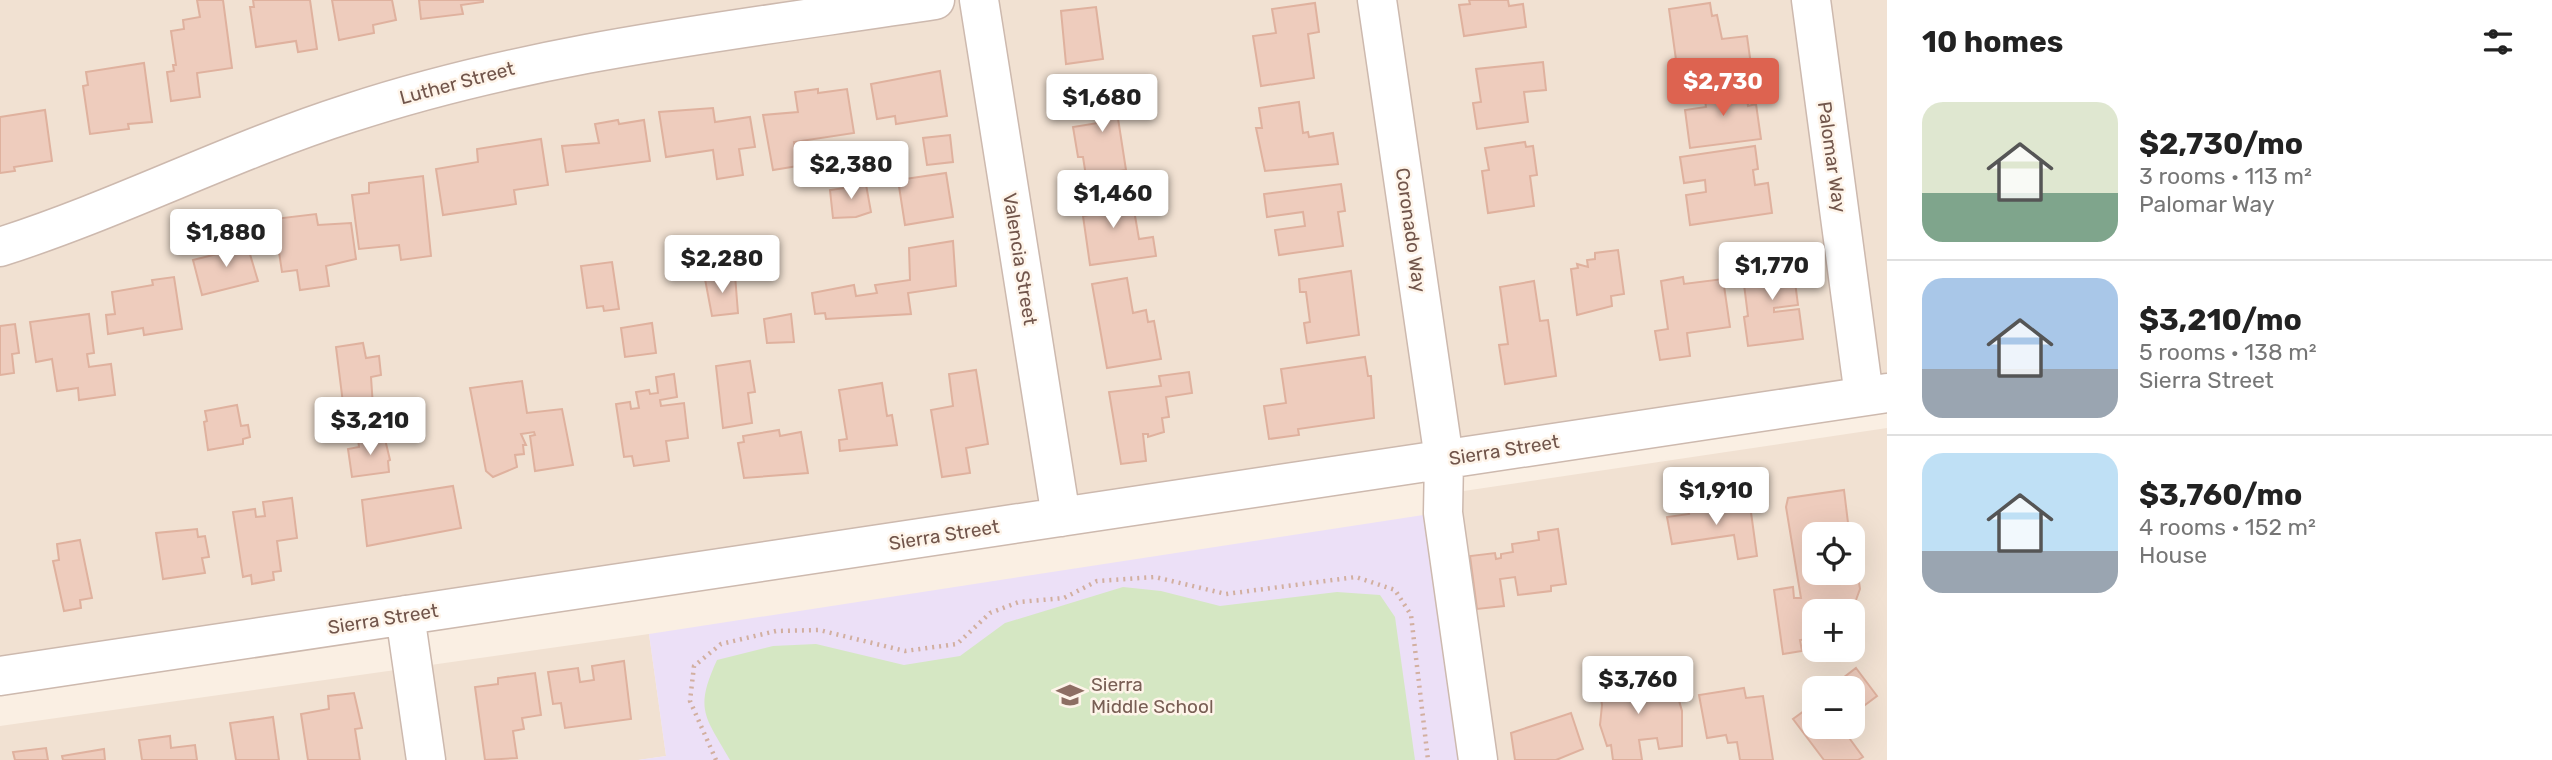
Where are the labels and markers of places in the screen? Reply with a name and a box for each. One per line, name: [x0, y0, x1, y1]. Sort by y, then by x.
pin: $2,730: [1666, 58, 1780, 118]
pin: $1,680: [1045, 74, 1159, 134]
pin: $2,380: [794, 142, 908, 201]
pin: $1,460: [1056, 170, 1170, 230]
pin: $1,880: [169, 210, 283, 269]
pin: $2,280: [665, 236, 779, 295]
pin: $1,770: [1715, 243, 1829, 302]
pin: $3,210: [313, 398, 427, 457]
pin: $1,910: [1659, 468, 1773, 527]
pin: $3,760: [1581, 656, 1695, 716]
place label: Sierra Middle School: [1091, 673, 1214, 718]
school or university icon: Sierra Middle School: [1055, 680, 1085, 710]

